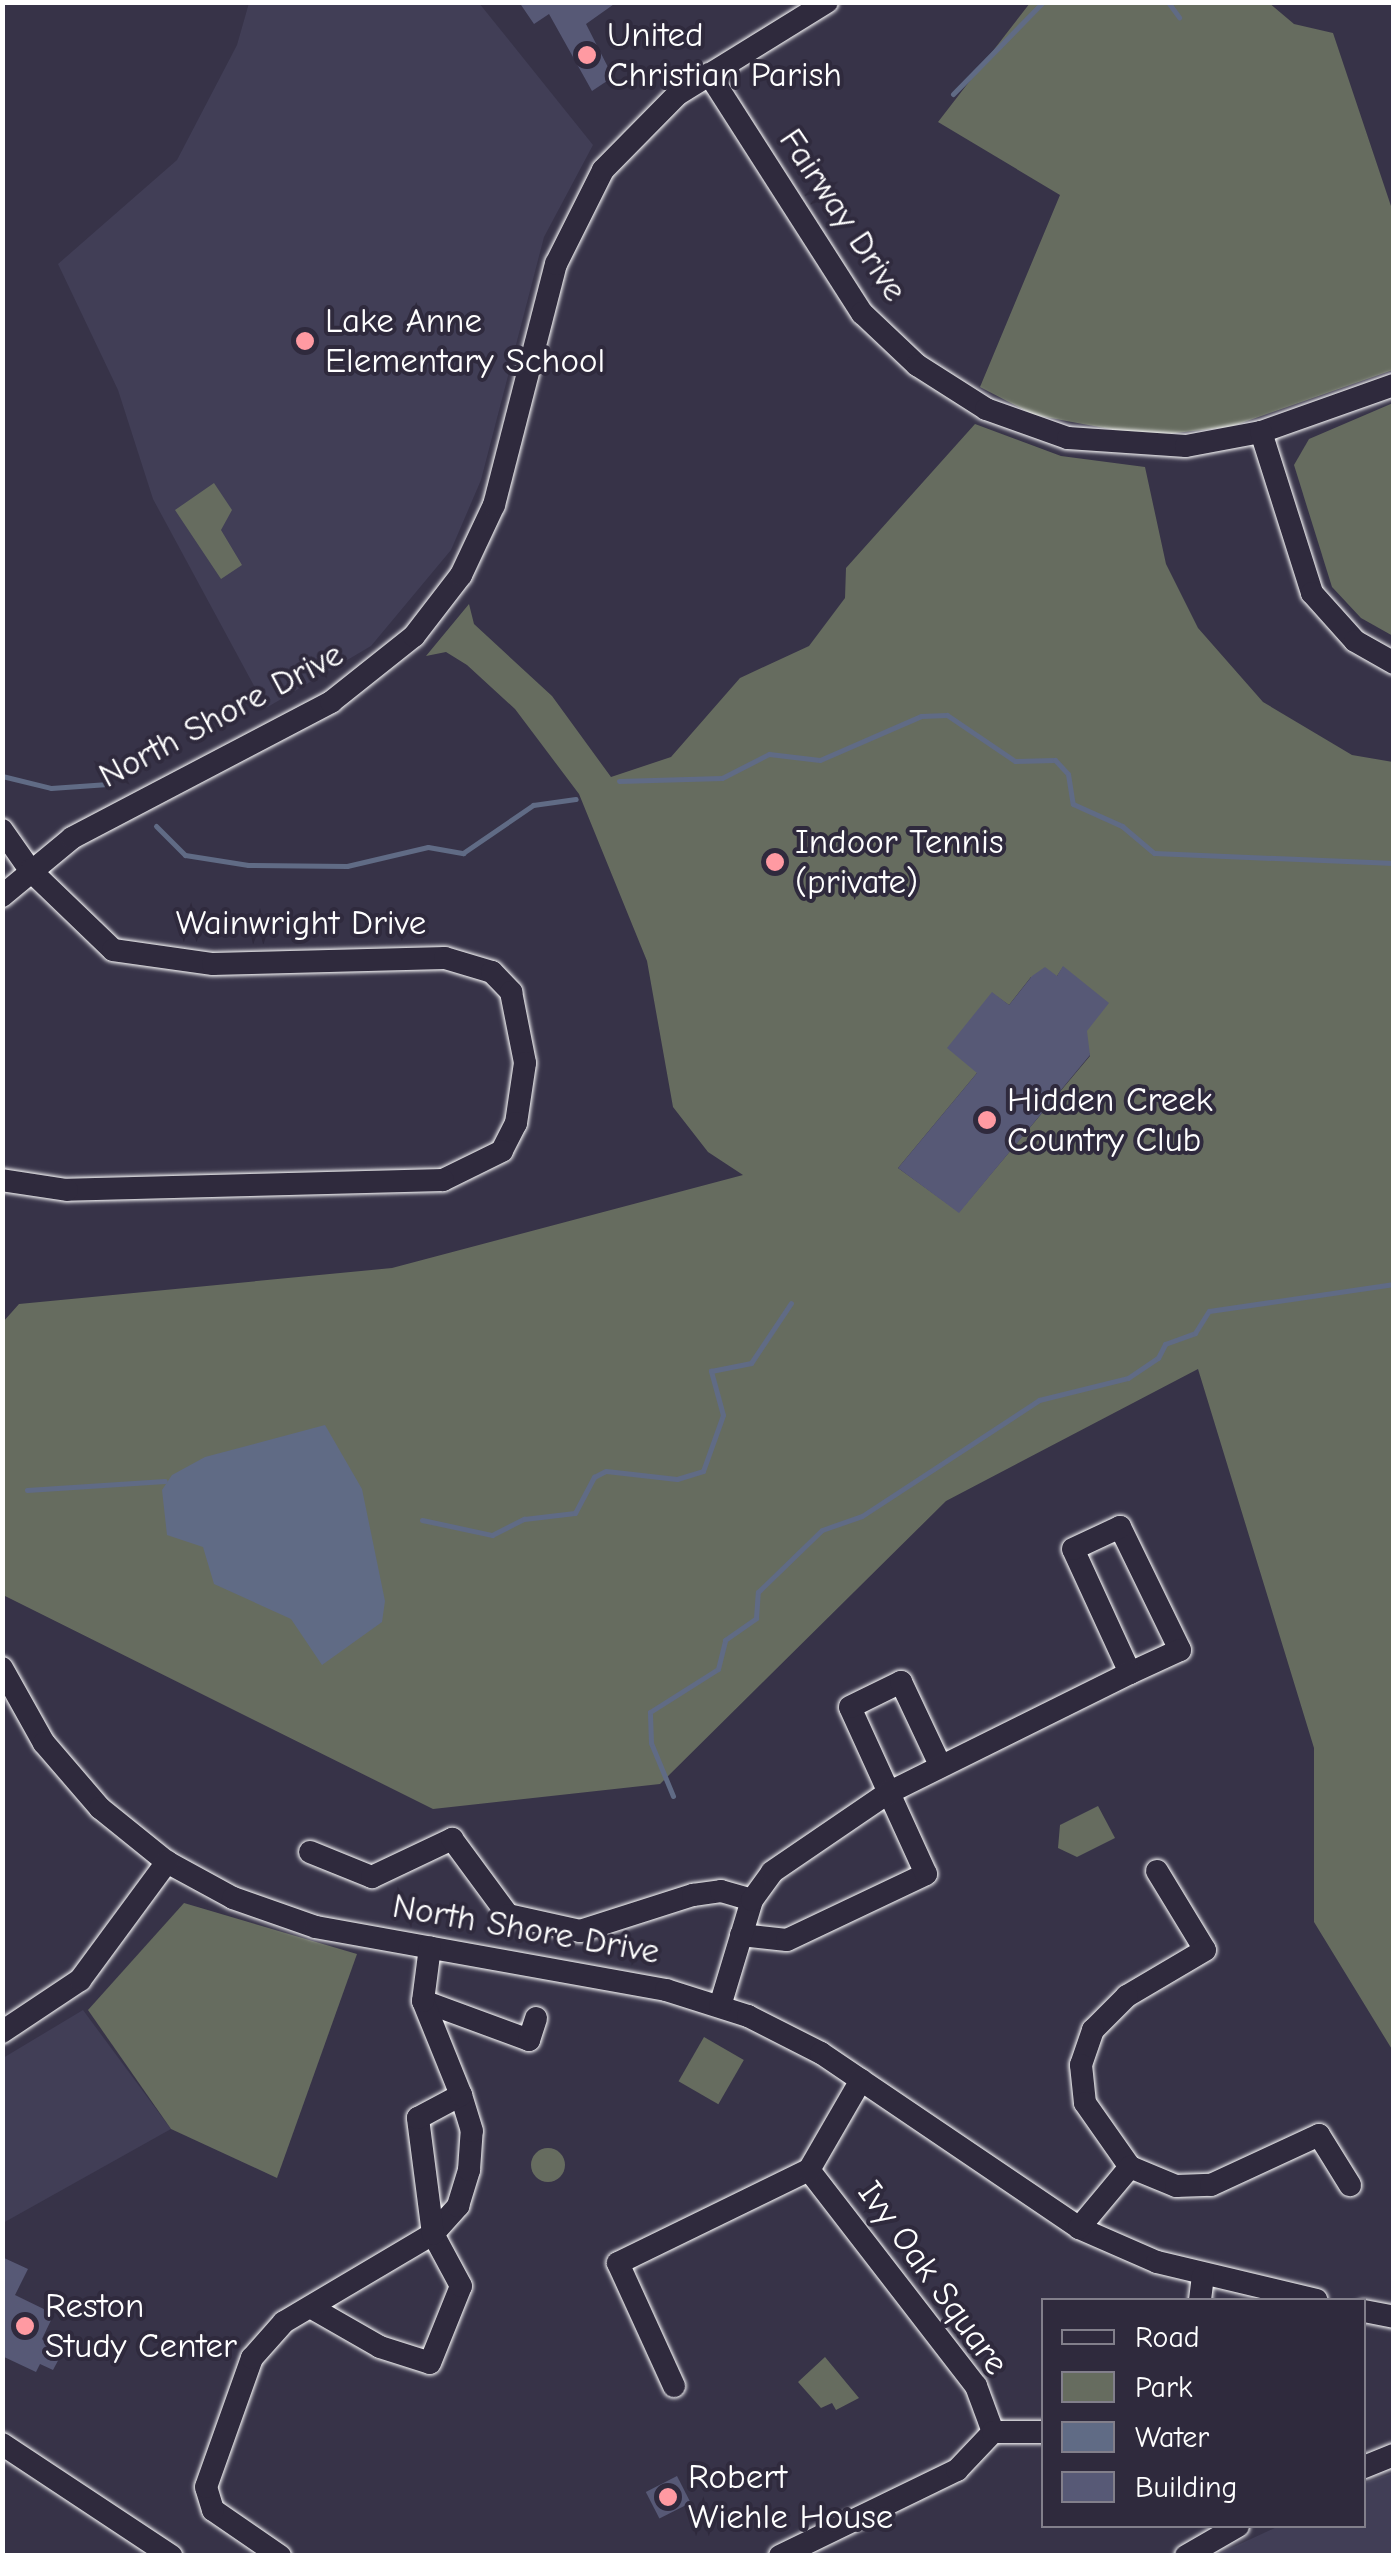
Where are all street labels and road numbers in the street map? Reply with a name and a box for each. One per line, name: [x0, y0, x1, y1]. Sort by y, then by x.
street label: Fairway Drive: [770, 121, 916, 309]
street label: North Shore Drive: [92, 633, 350, 797]
street label: Wainwright Drive: [176, 902, 426, 944]
street label: North Shore Drive: [389, 1885, 663, 1973]
street label: Ivy Oak Square: [849, 2173, 1017, 2383]

